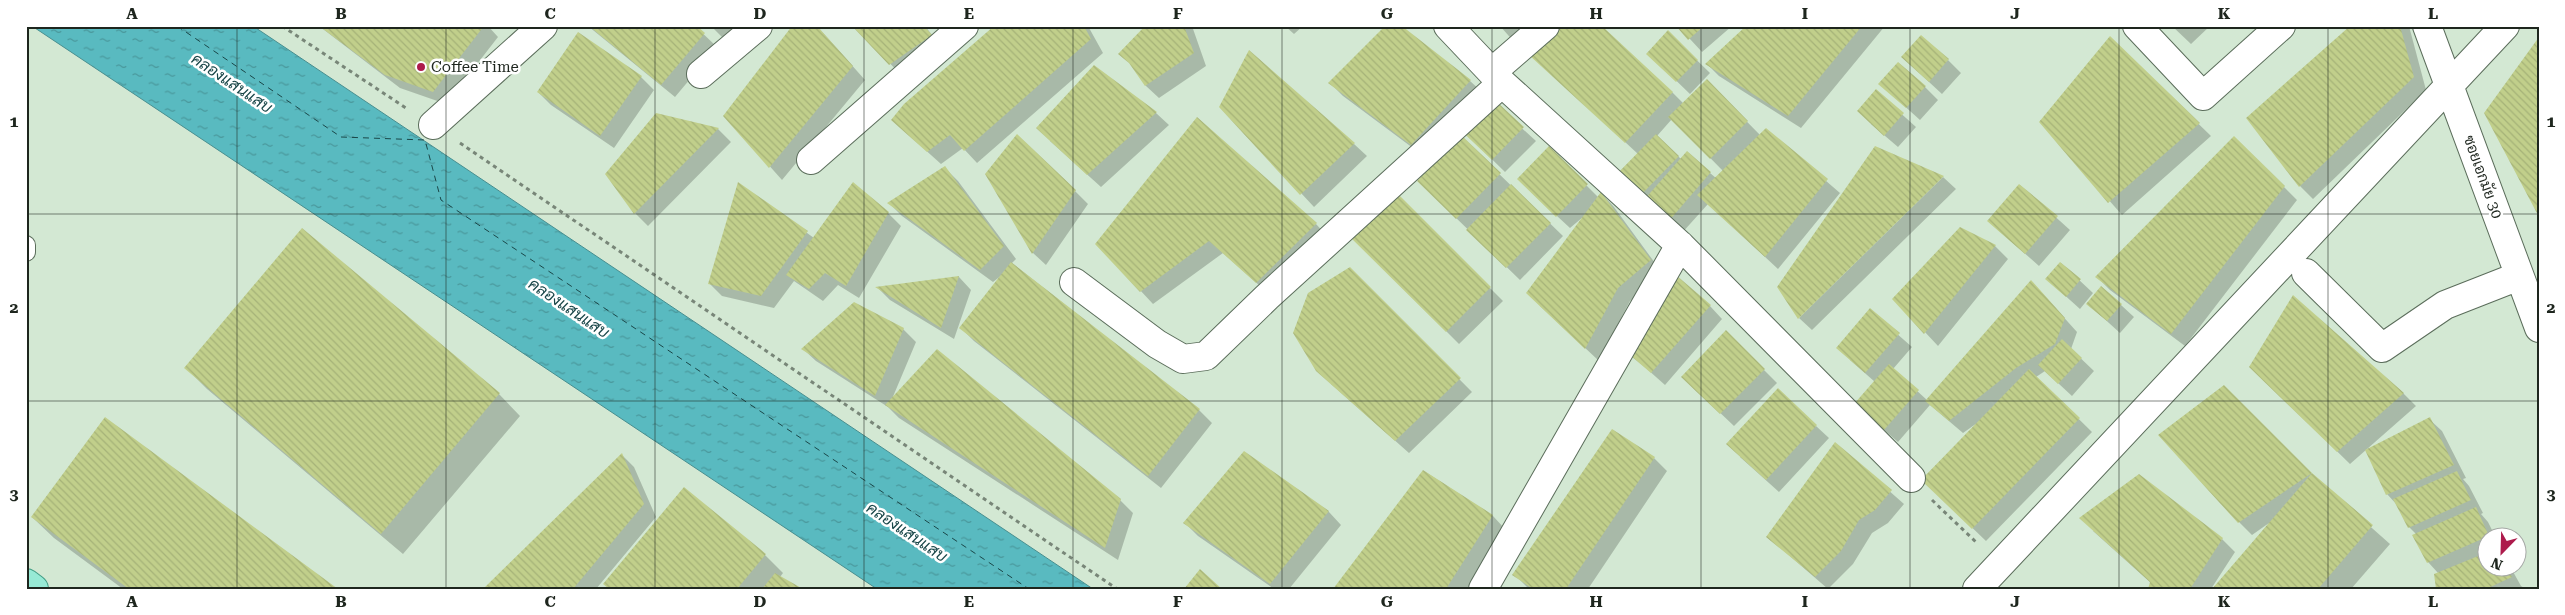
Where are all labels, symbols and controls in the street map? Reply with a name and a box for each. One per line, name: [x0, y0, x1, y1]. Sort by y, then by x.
text: A: [126, 4, 138, 23]
text: B: [335, 4, 347, 23]
text: C: [544, 4, 556, 23]
text: D: [754, 4, 767, 23]
text: E: [964, 4, 974, 23]
text: F: [1173, 4, 1183, 23]
text: G: [1381, 4, 1394, 23]
text: H: [1589, 4, 1603, 23]
text: I: [1802, 4, 1808, 23]
text: J: [2010, 4, 2020, 23]
text: K: [2218, 4, 2231, 23]
text: L: [2428, 4, 2438, 23]
water label: คลองแสนแสบ: [188, 49, 277, 117]
place label: Coffee Time: [431, 58, 519, 76]
marker: Coffee Time: [415, 61, 427, 73]
text: 1: [10, 112, 19, 131]
text: 1: [2547, 112, 2556, 131]
street label: ซอยเอกมัย 30: [2460, 133, 2506, 221]
water label: คลองแสนแสบ: [525, 274, 614, 342]
text: 2: [10, 298, 19, 317]
text: 2: [2547, 298, 2556, 317]
text: 3: [10, 485, 19, 504]
text: 3: [2547, 485, 2556, 504]
water label: คลองแสนแสบ: [863, 498, 952, 566]
north arrow: [2478, 528, 2528, 578]
text: N: [2489, 554, 2505, 573]
text: A: [126, 592, 138, 611]
text: B: [335, 592, 347, 611]
text: C: [544, 592, 556, 611]
text: D: [754, 592, 767, 611]
text: E: [964, 592, 974, 611]
text: F: [1173, 592, 1183, 611]
text: G: [1381, 592, 1394, 611]
text: H: [1589, 592, 1603, 611]
text: I: [1802, 592, 1808, 611]
text: J: [2010, 592, 2020, 611]
text: K: [2218, 592, 2231, 611]
text: L: [2428, 592, 2438, 611]

